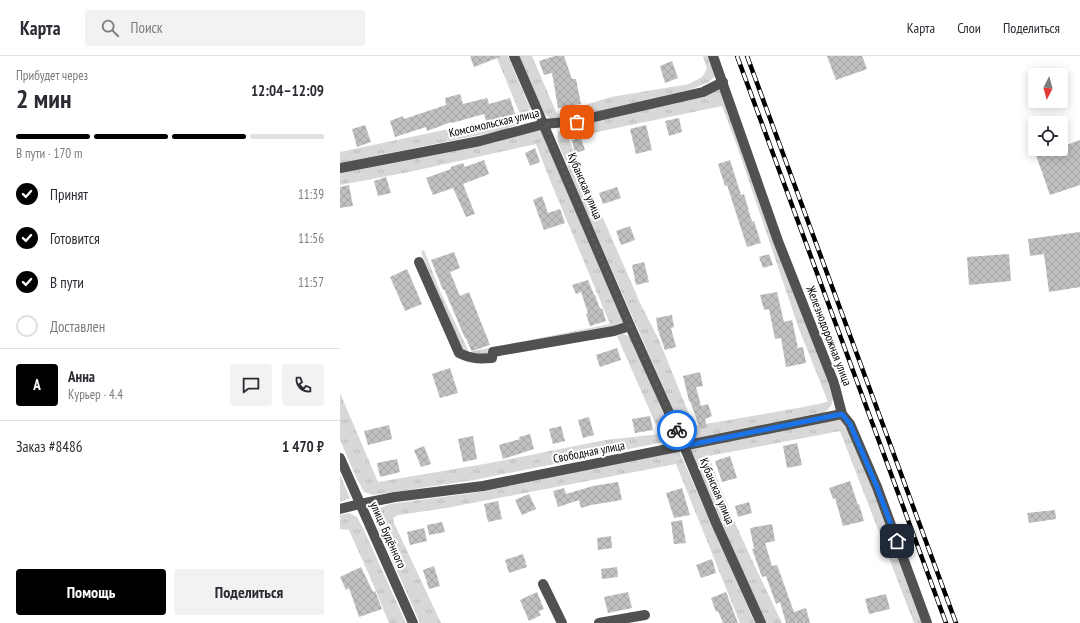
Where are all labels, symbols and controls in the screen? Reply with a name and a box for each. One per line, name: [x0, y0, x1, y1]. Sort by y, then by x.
search box: [85, 10, 365, 46]
text: Карта: [20, 16, 61, 40]
icon: search: [99, 17, 121, 39]
text: Поиск: [131, 18, 163, 37]
text: Карта: [907, 19, 935, 37]
text: Слои: [957, 19, 981, 37]
text: Поделиться: [1003, 19, 1060, 37]
text: Прибудет через: [16, 67, 88, 84]
north arrow: [1028, 68, 1068, 108]
map controls: [1028, 68, 1068, 156]
text: 12:04–12:09: [251, 81, 324, 100]
text: 2 мин: [16, 82, 71, 115]
street label: Комсомольская улица: [447, 105, 541, 140]
pin: [560, 105, 594, 139]
icon: bag: [566, 111, 588, 133]
button: locate: [1028, 116, 1068, 156]
text: В пути · 170 m: [16, 145, 82, 162]
street label: Кубанская улица: [565, 150, 606, 222]
icon: check: [16, 183, 38, 205]
text: Принят: [50, 185, 88, 204]
text: 11:39: [298, 186, 324, 203]
icon: check: [16, 227, 38, 249]
text: Готовится: [50, 229, 100, 248]
text: 11:56: [298, 230, 324, 247]
icon: check: [16, 271, 38, 293]
text: В пути: [50, 273, 84, 292]
text: 11:57: [298, 274, 324, 291]
street label: Железнодорожная улица: [803, 283, 855, 388]
text: Доставлен: [50, 317, 105, 336]
button: chat: [230, 364, 272, 406]
button: phone: [282, 364, 324, 406]
text: Анна: [68, 367, 95, 386]
text: А: [33, 375, 41, 394]
text: Курьер · 4.4: [68, 386, 123, 403]
courier: [657, 410, 697, 450]
icon: bike: [666, 419, 688, 441]
text: Заказ #8486: [16, 437, 83, 456]
text: 1 470 ₽: [282, 437, 324, 456]
street label: Свободная улица: [552, 437, 626, 466]
street label: Кубанская улица: [697, 455, 738, 527]
street label: улица Будённого: [367, 499, 410, 570]
pin: [880, 524, 914, 558]
icon: home: [886, 530, 908, 552]
button: Помощь: [16, 569, 166, 615]
button: Поделиться: [174, 569, 324, 615]

